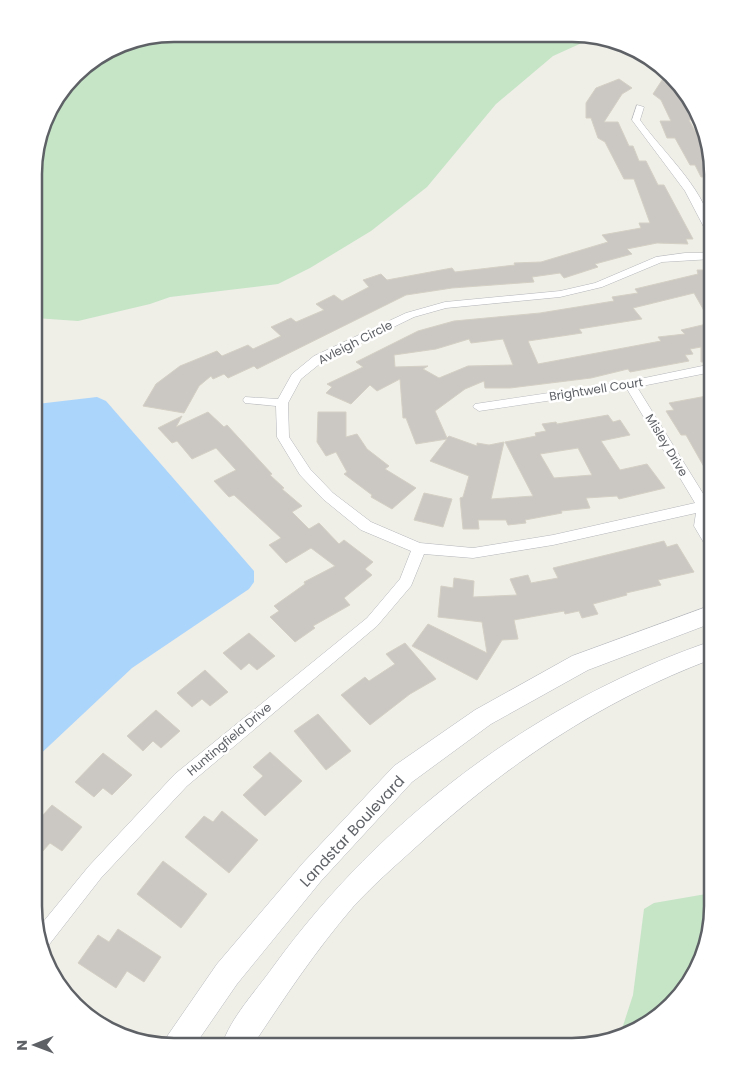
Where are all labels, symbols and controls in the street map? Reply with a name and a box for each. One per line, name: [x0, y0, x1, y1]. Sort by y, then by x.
street label: Avleigh Circle: [315, 316, 395, 368]
street label: Brightwell Court: [548, 373, 644, 405]
street label: Misley Drive: [642, 411, 692, 479]
street label: Huntingfield Drive: [183, 699, 275, 779]
street label: Landstar Boulevard: [295, 771, 409, 891]
north arrow: [10, 1020, 60, 1070]
text: N: [12, 1040, 32, 1051]

